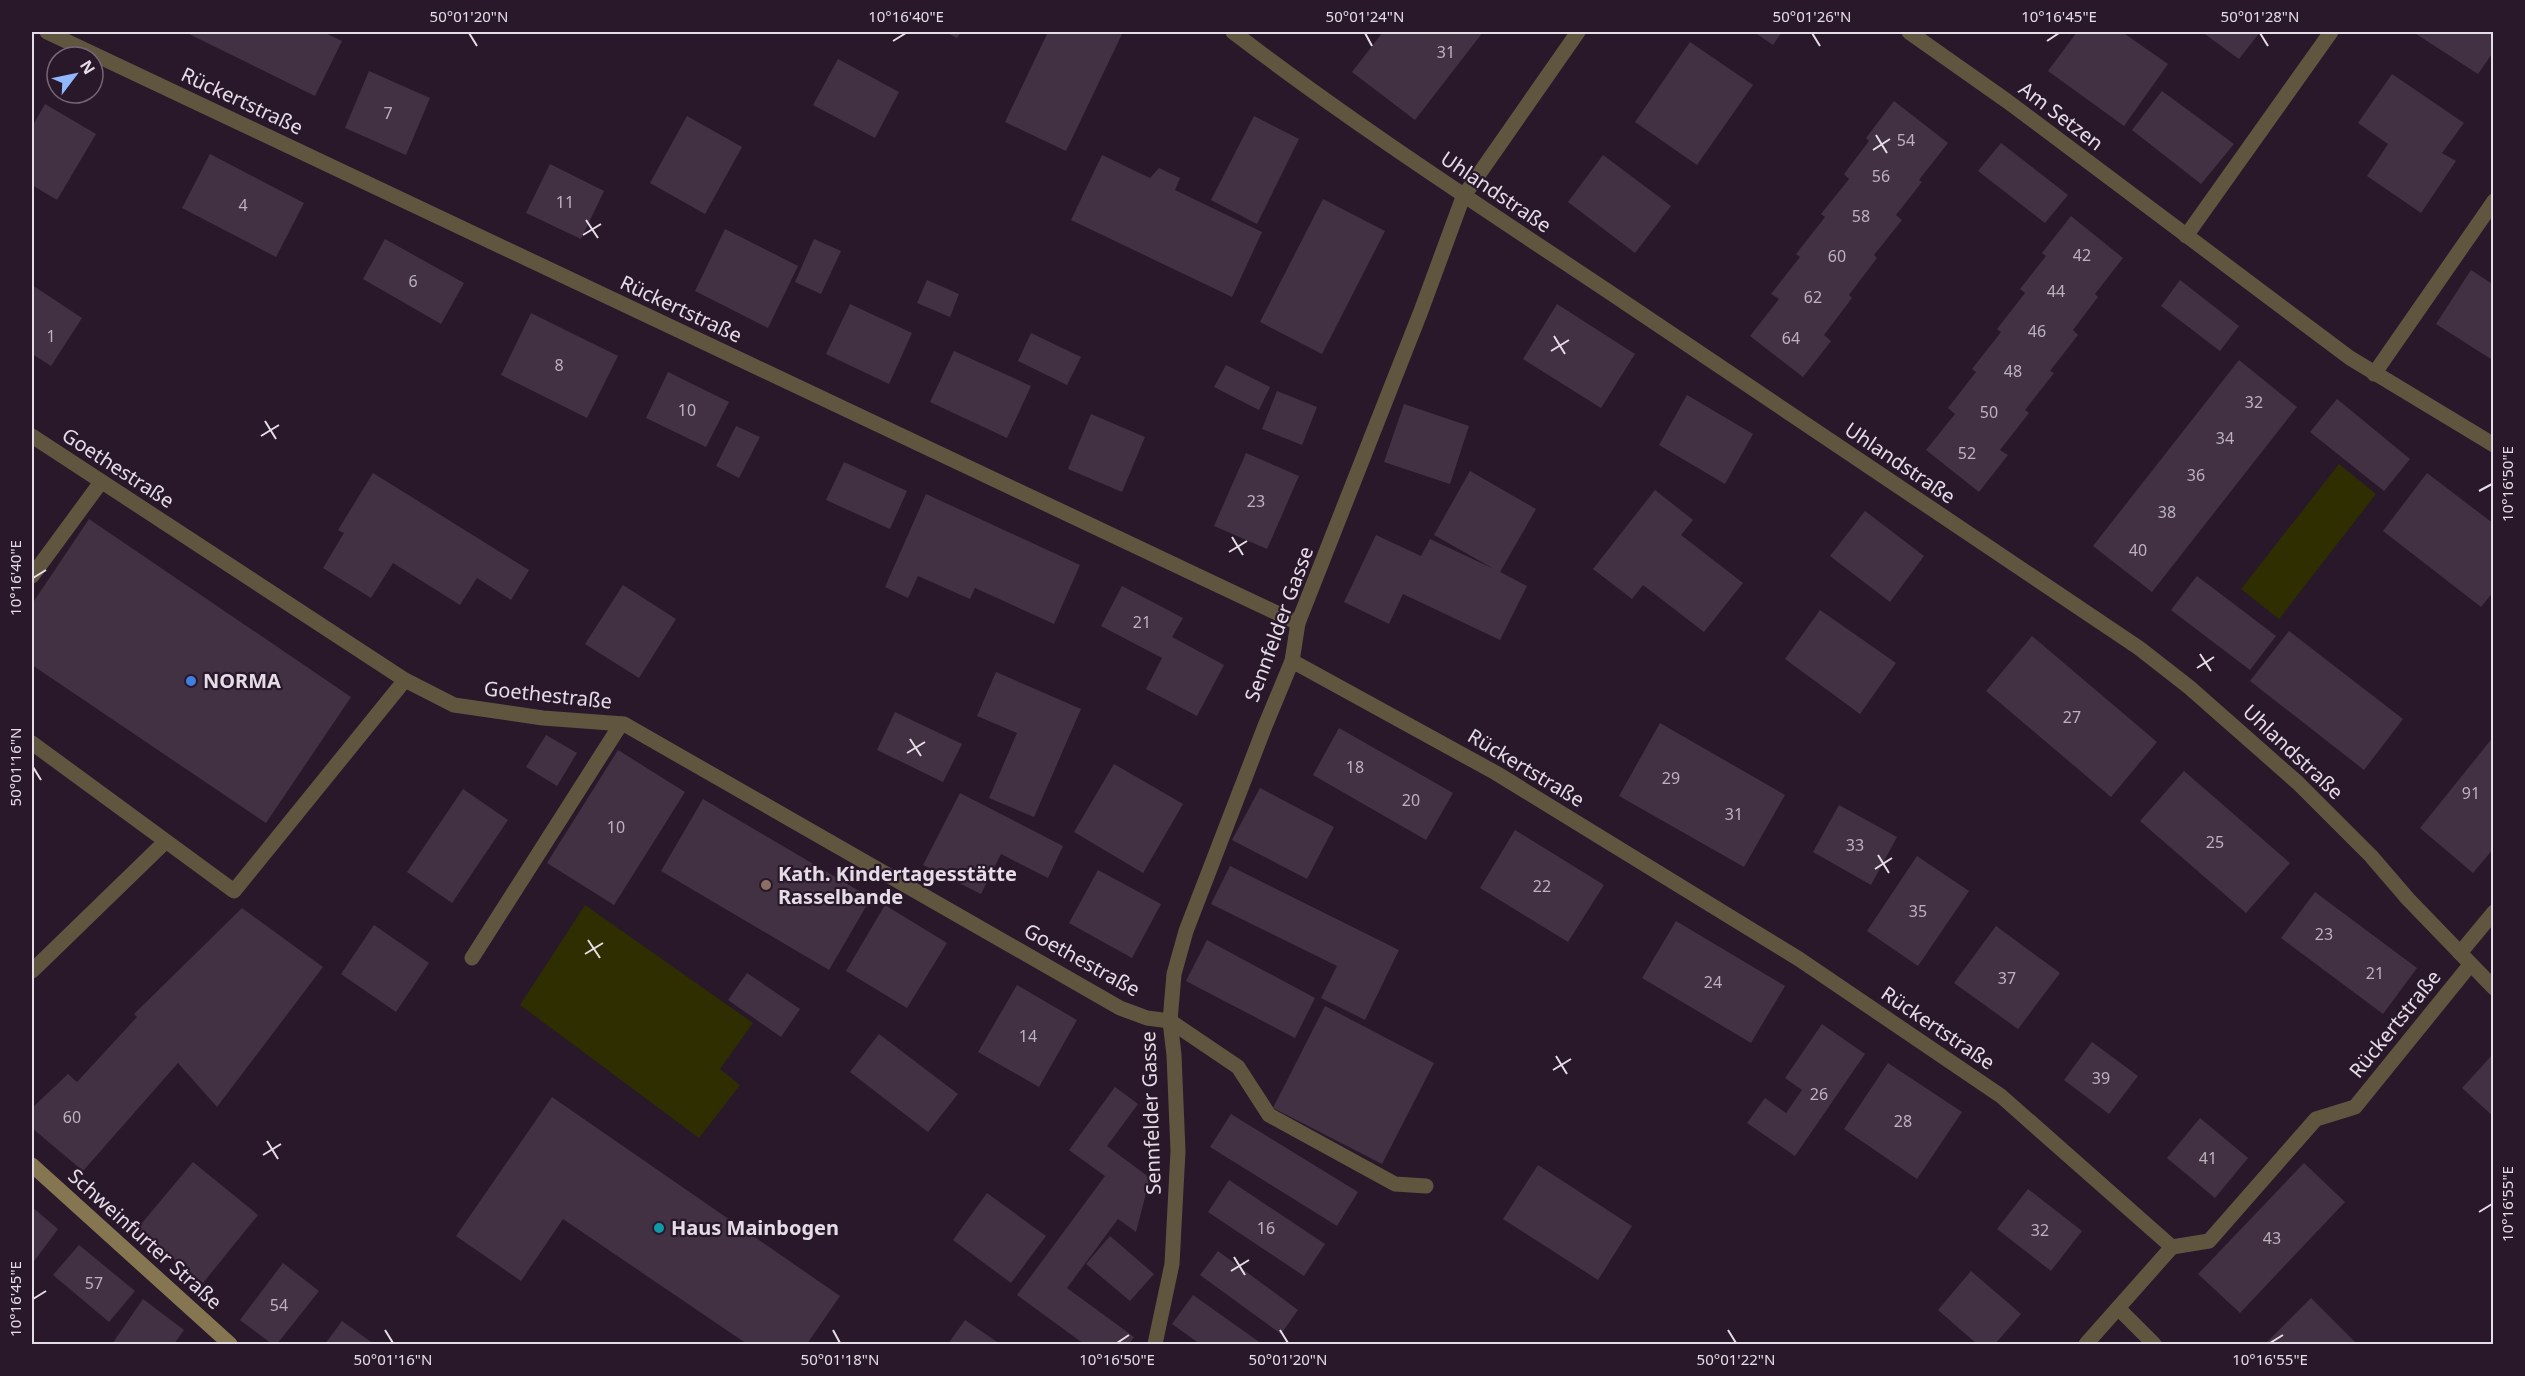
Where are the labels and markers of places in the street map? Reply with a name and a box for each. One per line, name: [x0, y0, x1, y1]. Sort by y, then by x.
place label: NORMA: [203, 667, 281, 694]
marker: NORMA: [184, 674, 198, 688]
place label: Kath. Kindertagesstätte Rasselbande: [778, 860, 1017, 910]
marker: Kath. Kindertagesstätte Rasselbande: [759, 878, 773, 892]
place label: Haus Mainbogen: [671, 1214, 839, 1241]
marker: Haus Mainbogen: [652, 1221, 666, 1235]

